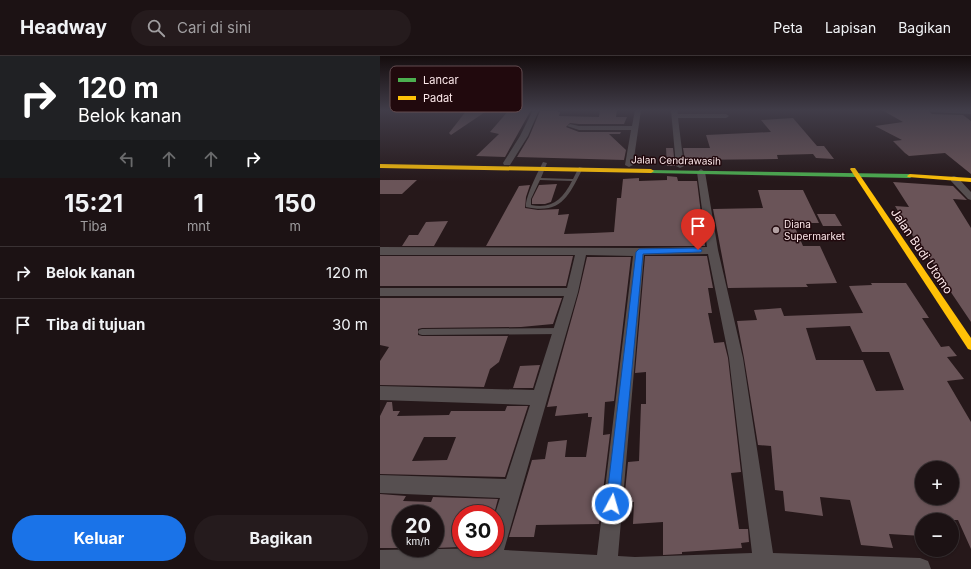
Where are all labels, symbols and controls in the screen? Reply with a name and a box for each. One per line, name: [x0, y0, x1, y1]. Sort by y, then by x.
search box: [131, 10, 411, 46]
text: Headway: [20, 16, 107, 39]
icon: search: [145, 17, 167, 39]
text: Cari di sini: [177, 18, 251, 37]
text: Peta: [773, 19, 803, 36]
text: Lapisan: [825, 19, 876, 36]
text: Bagikan: [898, 19, 951, 36]
legend: [390, 66, 522, 112]
text: 120 m: [78, 71, 159, 105]
icon: right: [12, 72, 64, 124]
text: Lancar: [423, 73, 459, 87]
text: Padat: [423, 91, 453, 105]
text: Belok kanan: [78, 105, 182, 126]
icon: left: [116, 148, 138, 170]
icon: ahead: [158, 148, 180, 170]
icon: ahead: [200, 148, 222, 170]
icon: right: [242, 148, 264, 170]
street label: Jalan Cendrawasih: [631, 153, 721, 167]
text: 15:21: [64, 189, 123, 218]
text: 1: [193, 189, 204, 218]
text: 150: [274, 189, 316, 218]
street label: Jalan Budi Utomo: [888, 205, 956, 297]
pin: [681, 209, 715, 250]
icon: arrive: [687, 215, 709, 237]
text: Tiba: [80, 218, 107, 234]
text: mnt: [187, 218, 210, 234]
text: m: [289, 218, 301, 234]
place label: Diana Supermarket: [784, 218, 846, 242]
marker: Diana Supermarket: [771, 225, 781, 235]
icon: right: [12, 262, 34, 284]
text: Belok kanan: [46, 263, 135, 282]
text: 120 m: [326, 263, 368, 282]
icon: arrive: [12, 314, 34, 336]
text: Tiba di tujuan: [46, 315, 145, 334]
text: 30 m: [332, 315, 368, 334]
map controls: [915, 461, 959, 557]
button: +: [915, 461, 959, 505]
position arrow: [591, 483, 633, 525]
speed limit sign: 30: [452, 505, 504, 557]
button: −: [915, 513, 959, 557]
text: 20: [405, 514, 431, 538]
button: Keluar: [12, 515, 186, 561]
button: Bagikan: [194, 515, 368, 561]
text: km/h: [406, 535, 430, 547]

